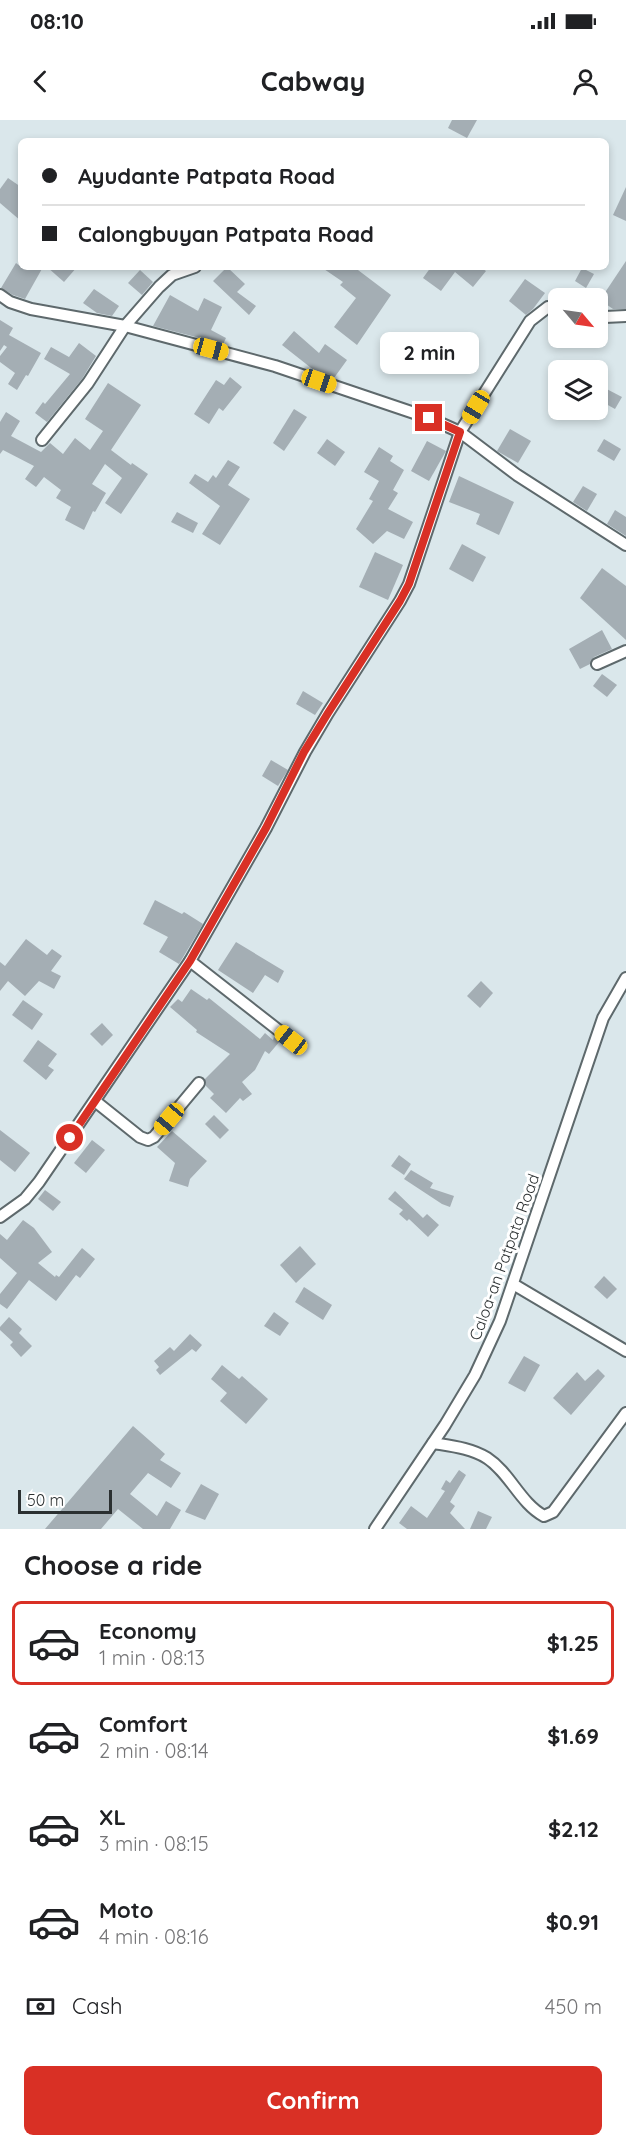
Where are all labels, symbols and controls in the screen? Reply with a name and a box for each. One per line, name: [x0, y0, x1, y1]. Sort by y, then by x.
text: 08:10: [30, 7, 84, 35]
text: Cabway: [261, 64, 365, 98]
icon: back: [24, 65, 57, 98]
icon: person: [569, 65, 602, 98]
text: Ayudante Patpata Road: [78, 162, 335, 190]
text: Calongbuyan Patpata Road: [78, 220, 374, 248]
north arrow: [548, 288, 608, 348]
map controls: [548, 288, 608, 420]
callout: 2 min: [380, 331, 478, 373]
car: [191, 336, 231, 362]
text: 2 min: [403, 340, 456, 365]
button: layers: [548, 360, 608, 420]
car: [299, 367, 339, 395]
car: [459, 387, 493, 427]
route end: [415, 404, 442, 431]
car: [271, 1022, 311, 1058]
car: [151, 1099, 187, 1139]
route start: [56, 1124, 83, 1151]
street label: Caloa-an Patpata Road: [465, 1171, 543, 1343]
scale bar: [18, 1487, 112, 1514]
text: 50 m: [27, 1490, 64, 1510]
text: Choose a ride: [24, 1548, 202, 1582]
icon: car: [27, 1616, 81, 1670]
text: Economy: [99, 1617, 197, 1645]
text: $1.25: [547, 1629, 599, 1657]
text: 1 min · 08:13: [99, 1645, 205, 1670]
icon: car: [27, 1709, 81, 1763]
text: Comfort: [99, 1710, 188, 1738]
text: $1.69: [547, 1722, 599, 1750]
text: 2 min · 08:14: [99, 1738, 209, 1763]
icon: car: [27, 1802, 81, 1856]
text: XL: [99, 1803, 126, 1831]
text: $2.12: [548, 1815, 599, 1843]
text: 3 min · 08:15: [99, 1831, 209, 1856]
icon: car: [27, 1895, 81, 1949]
text: Moto: [99, 1896, 153, 1924]
text: $0.91: [546, 1908, 599, 1936]
text: 4 min · 08:16: [99, 1924, 209, 1949]
icon: cash: [24, 1990, 57, 2023]
text: Cash: [72, 1992, 123, 2020]
text: 450 m: [545, 1994, 602, 2019]
button: Confirm: [24, 2066, 602, 2135]

